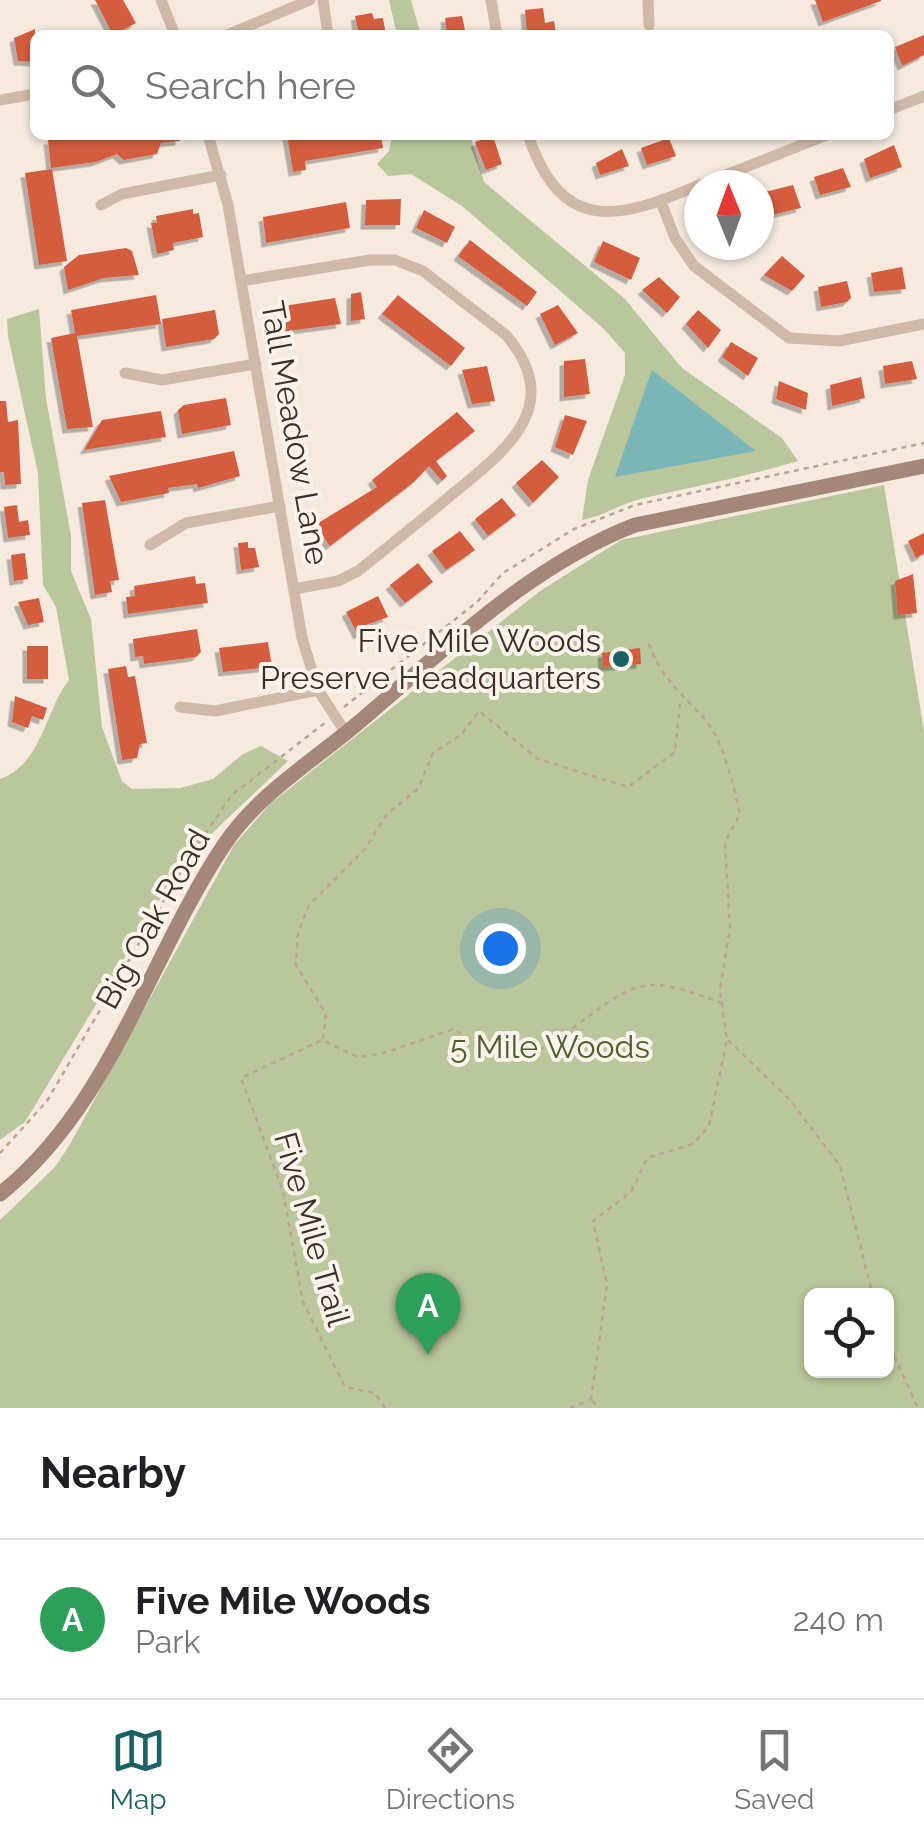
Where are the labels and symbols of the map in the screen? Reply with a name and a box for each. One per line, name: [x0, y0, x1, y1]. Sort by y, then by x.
north arrow: [684, 170, 774, 260]
street label: Tall Meadow Lane: [254, 298, 337, 568]
place label: Five Mile Woods Preserve Headquarters: [260, 622, 601, 696]
marker: Five Mile Woods Preserve Headquarters: [610, 648, 632, 670]
street label: Big Oak Road: [88, 823, 217, 1015]
your location: [475, 923, 526, 974]
park label: 5 Mile Woods: [450, 1028, 650, 1065]
street label: Five Mile Trail: [267, 1128, 358, 1330]
pin: A: [396, 1272, 460, 1355]

